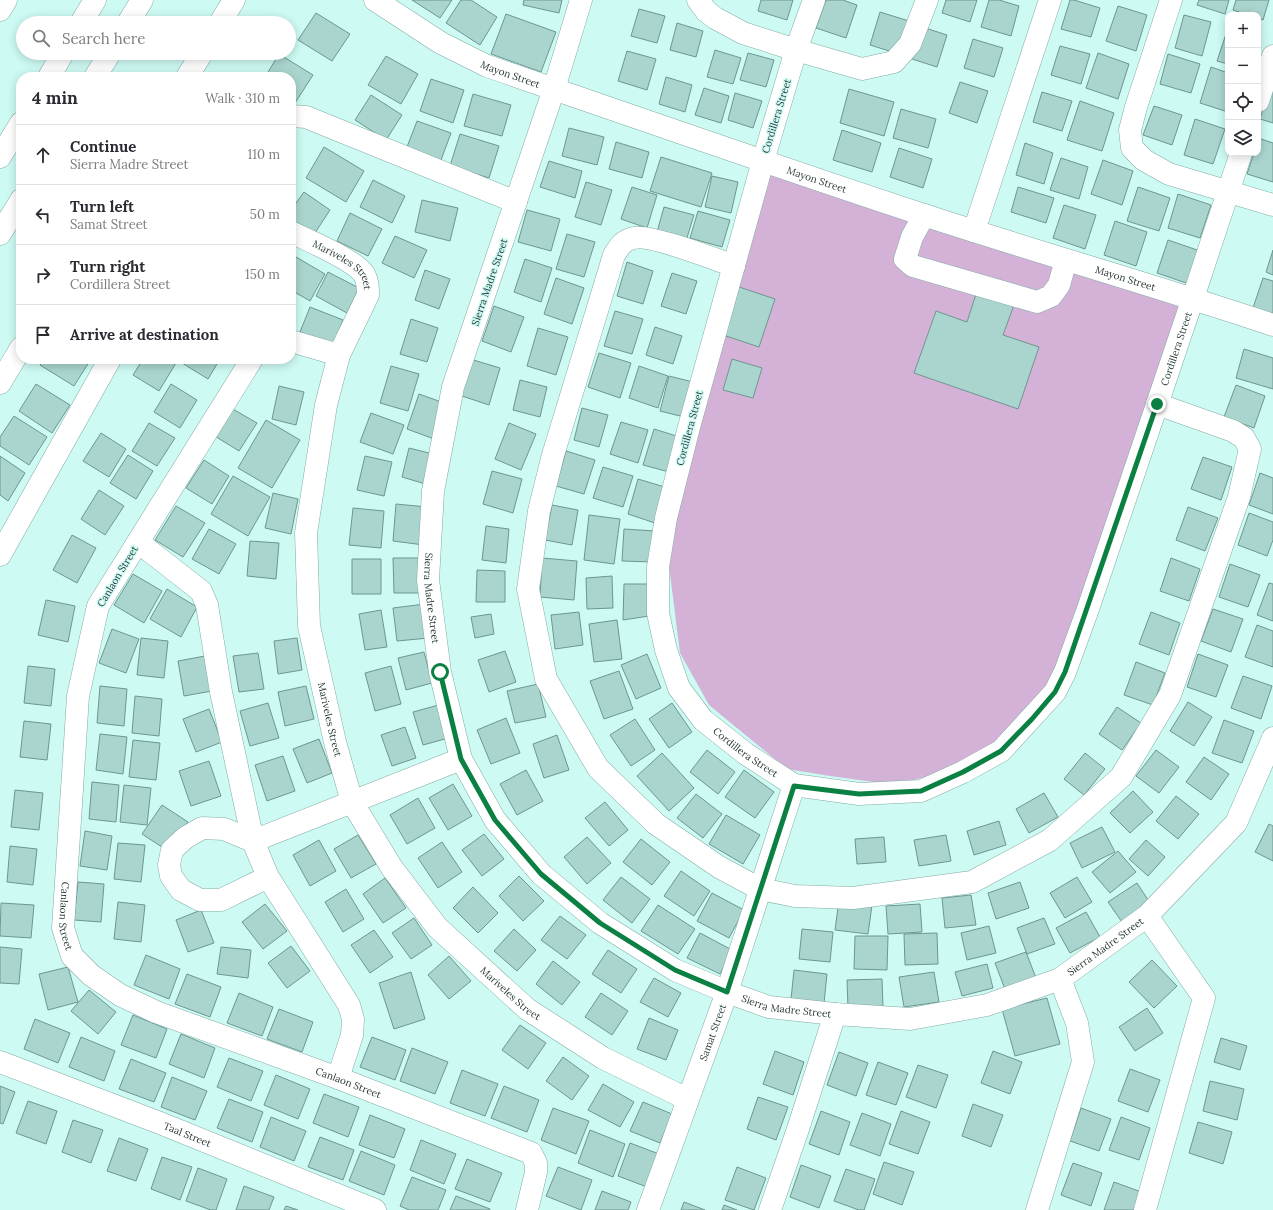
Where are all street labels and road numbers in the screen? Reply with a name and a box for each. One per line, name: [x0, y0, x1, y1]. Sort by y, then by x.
street label: Mayon Street: [478, 58, 542, 91]
street label: Cordillera Street: [759, 77, 794, 155]
street label: Mayon Street: [785, 164, 849, 196]
street label: Mariveles Street: [310, 237, 374, 290]
street label: Sierra Madre Street: [468, 237, 511, 327]
street label: Mayon Street: [1094, 263, 1157, 294]
street label: Cordillera Street: [1158, 310, 1195, 387]
street label: Cordillera Street: [673, 389, 706, 467]
street label: Canlaon Street: [94, 543, 141, 609]
street label: Sierra Madre Street: [421, 552, 442, 644]
street label: Mariveles Street: [315, 681, 345, 758]
street label: Cordillera Street: [710, 724, 781, 780]
street label: Canlaon Street: [56, 881, 76, 952]
street label: Sierra Madre Street: [1065, 915, 1146, 979]
street label: Mariveles Street: [478, 964, 543, 1023]
street label: Sierra Madre Street: [740, 992, 832, 1021]
street label: Samat Street: [697, 1002, 729, 1063]
street label: Canlaon Street: [314, 1064, 383, 1101]
street label: Taal Street: [162, 1119, 213, 1150]

